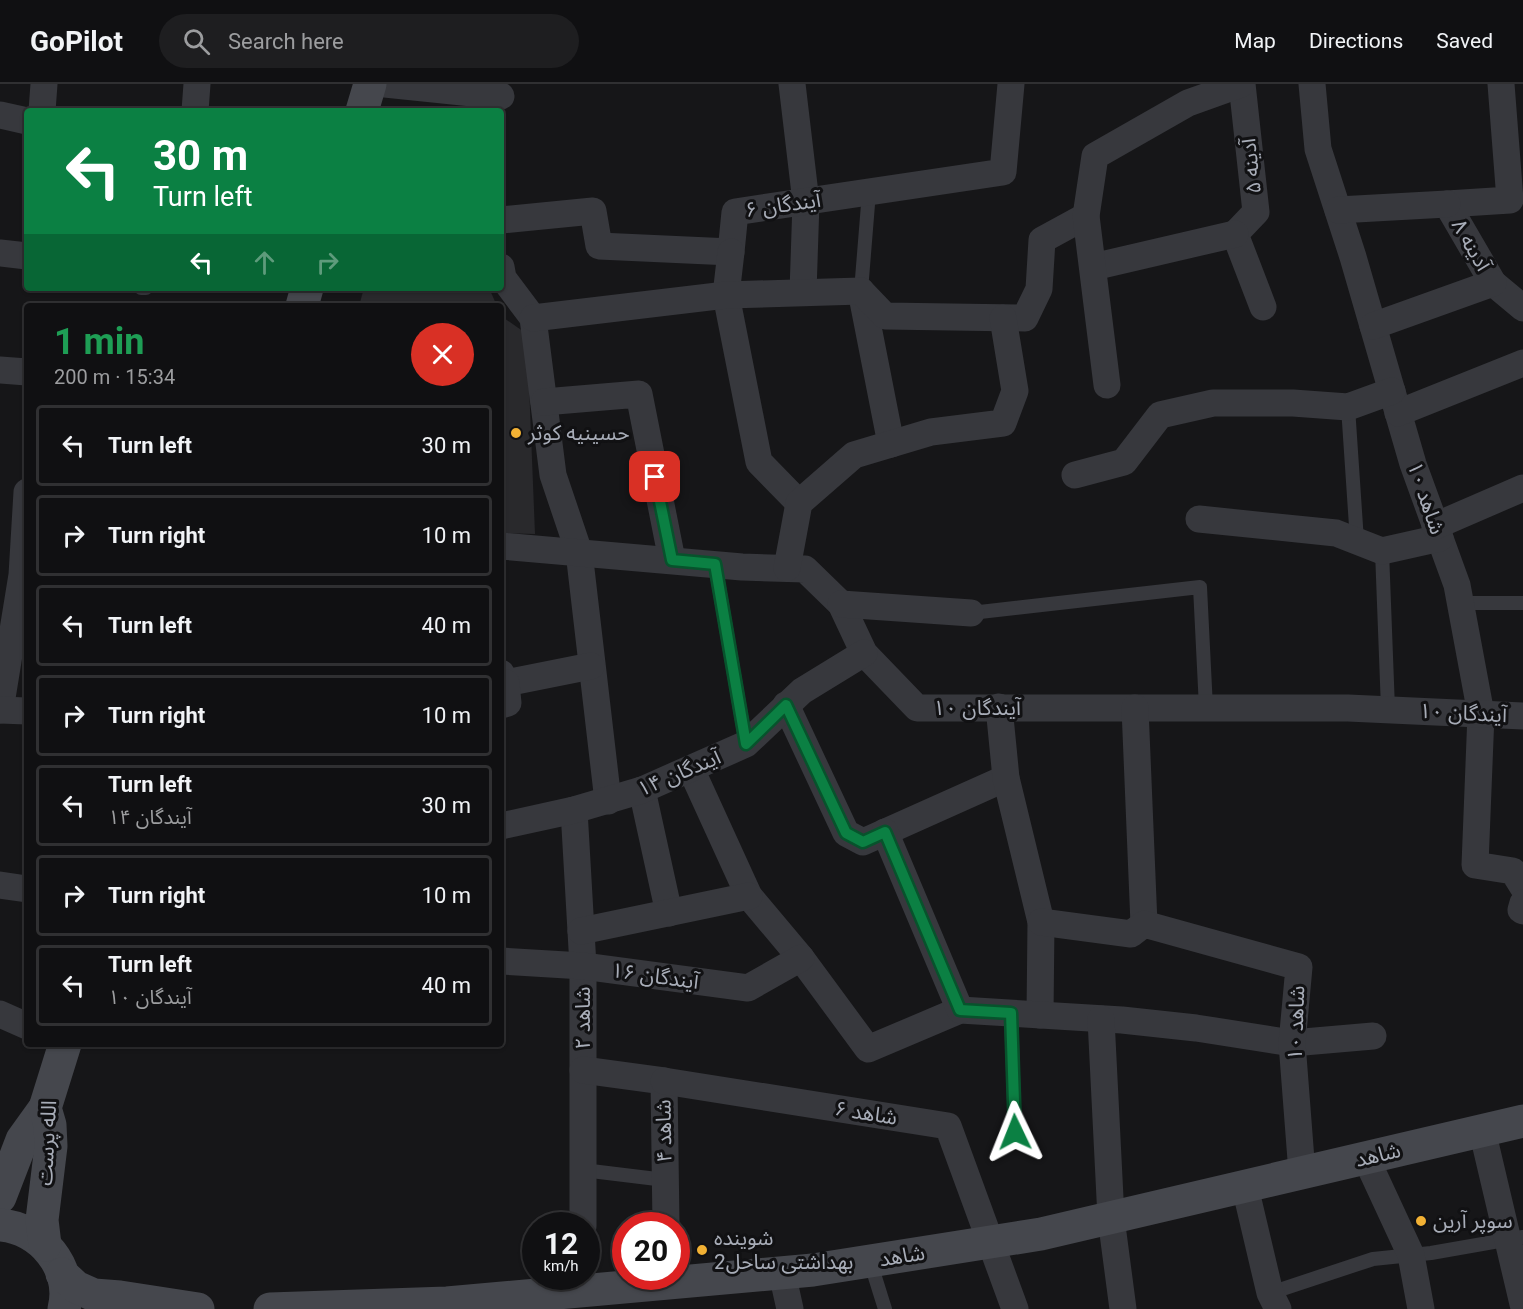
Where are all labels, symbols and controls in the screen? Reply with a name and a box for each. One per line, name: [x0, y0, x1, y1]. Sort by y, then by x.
search box: [159, 14, 579, 68]
text: GoPilot: [30, 25, 123, 58]
icon: search: [180, 25, 213, 58]
text: Search here: [228, 29, 344, 54]
text: Map: [1234, 29, 1276, 53]
text: Directions: [1309, 29, 1403, 53]
text: Saved: [1436, 29, 1493, 53]
text: 30 m: [153, 131, 248, 180]
icon: left: [54, 132, 132, 210]
street label: آدینه ۵: [1236, 136, 1266, 195]
text: Turn left: [153, 181, 253, 213]
street label: آیندگان ۶: [744, 188, 823, 222]
street label: آدینه ۸: [1447, 215, 1496, 276]
icon: left: [185, 246, 218, 279]
icon: ahead: [248, 246, 281, 279]
icon: right: [311, 246, 344, 279]
text: 1 min: [54, 321, 145, 363]
button: close: [411, 323, 474, 386]
text: 200 m · 15:34: [54, 365, 175, 389]
place label: حسینیه کوثر: [527, 421, 630, 445]
marker: حسینیه کوثر: [509, 426, 523, 440]
icon: left: [57, 429, 90, 462]
text: Turn left: [108, 433, 192, 458]
text: 30 m: [422, 433, 471, 458]
pin: [629, 451, 680, 502]
street label: شاهد ۱۰: [1402, 459, 1450, 537]
icon: arrive: [638, 460, 671, 493]
icon: right: [57, 519, 90, 552]
text: Turn right: [108, 523, 205, 548]
text: 10 m: [422, 523, 471, 548]
icon: left: [57, 609, 90, 642]
text: Turn left: [108, 613, 192, 638]
text: 40 m: [422, 613, 471, 638]
street label: آیندگان ۱۰: [933, 696, 1022, 720]
icon: right: [57, 699, 90, 732]
street label: آیندگان ۱۰: [1418, 699, 1508, 727]
text: Turn right: [108, 703, 205, 728]
text: 10 m: [422, 703, 471, 728]
street label: آیندگان ۱۴: [634, 744, 725, 801]
text: Turn left: [108, 772, 192, 797]
icon: left: [57, 789, 90, 822]
text: 30 m: [422, 793, 471, 818]
text: آیندگان ۱۴: [108, 805, 192, 829]
icon: right: [57, 879, 90, 912]
text: Turn right: [108, 883, 205, 908]
text: 10 m: [422, 883, 471, 908]
text: Turn left: [108, 952, 192, 977]
street label: آیندگان ۱۶: [610, 958, 701, 994]
icon: left: [57, 969, 90, 1002]
text: 40 m: [422, 973, 471, 998]
text: آیندگان ۱۰: [108, 985, 192, 1009]
street label: شاهد ۱۰: [1283, 985, 1309, 1061]
street label: شاهد ۲: [571, 986, 595, 1050]
street label: شاهد ۶: [833, 1096, 899, 1130]
street label: شاهد ۴: [651, 1099, 677, 1163]
street label: الله پرست: [33, 1100, 62, 1186]
position arrow: [983, 1100, 1047, 1164]
street label: شاهد: [1353, 1138, 1403, 1172]
place label: سوپر آرین: [1433, 1209, 1513, 1234]
speed limit sign: 20: [612, 1212, 690, 1290]
marker: سوپر آرین: [1414, 1214, 1428, 1228]
text: 12: [544, 1226, 578, 1261]
place label: شوینده بهداشتی ساحل2: [714, 1226, 854, 1274]
street label: شاهد: [877, 1241, 927, 1271]
marker: شوینده بهداشتی ساحل2: [695, 1243, 709, 1257]
text: km/h: [543, 1257, 579, 1275]

